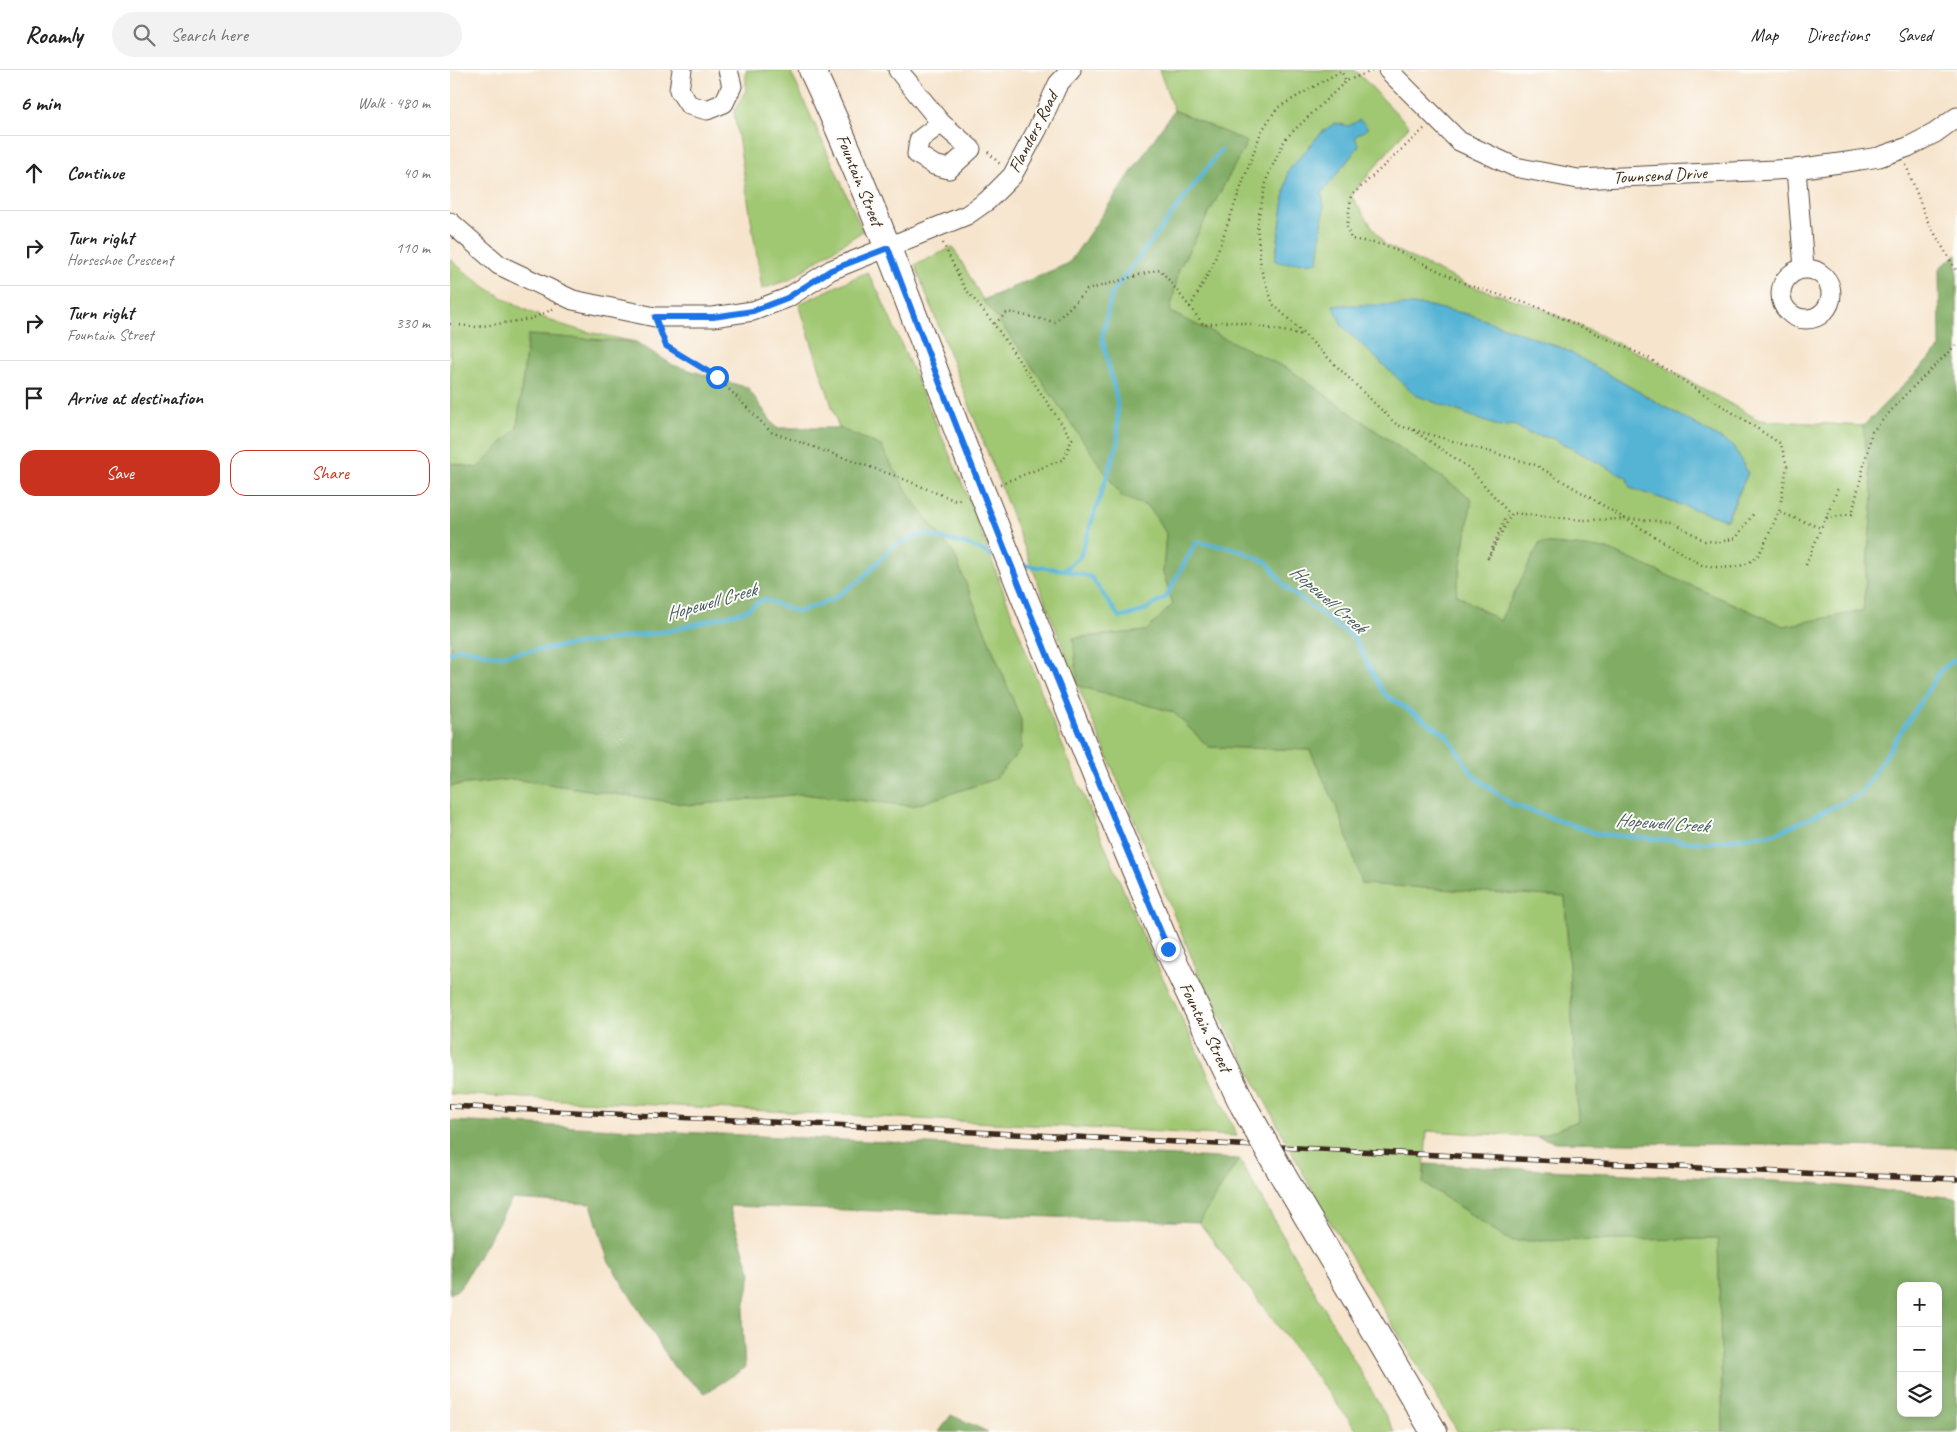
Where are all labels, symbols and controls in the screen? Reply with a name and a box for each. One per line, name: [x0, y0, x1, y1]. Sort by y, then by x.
search box: [112, 12, 462, 57]
text: Roamly: [25, 20, 82, 50]
icon: search: [130, 21, 158, 49]
text: Search here: [170, 23, 248, 47]
text: Map: [1751, 24, 1778, 46]
text: Directions: [1806, 24, 1869, 46]
text: Saved: [1897, 24, 1932, 46]
street label: Flanders Road: [1003, 85, 1064, 176]
text: 6 min: [20, 90, 61, 116]
text: Walk · 480 m: [358, 93, 430, 113]
street label: Fountain Street: [832, 131, 890, 232]
icon: ahead: [20, 159, 48, 187]
text: Continue: [67, 161, 124, 185]
street label: Townsend Drive: [1613, 162, 1709, 188]
text: 40 m: [403, 163, 430, 183]
text: Turn right: [67, 226, 134, 250]
icon: right: [20, 234, 48, 262]
text: 110 m: [396, 238, 430, 258]
text: Horseshoe Crescent: [67, 250, 173, 270]
text: Turn right: [67, 301, 134, 325]
icon: right: [20, 309, 48, 337]
text: 330 m: [396, 313, 430, 333]
text: Fountain Street: [67, 325, 153, 345]
route start: [706, 366, 729, 389]
icon: arrive: [20, 384, 48, 412]
text: Arrive at destination: [67, 386, 203, 410]
button: Save: [20, 450, 220, 496]
button: Share: [230, 450, 430, 496]
water label: Hopewell Creek: [1285, 559, 1374, 641]
water label: Hopewell Creek: [663, 577, 763, 626]
water label: Hopewell Creek: [1615, 808, 1713, 838]
route end: [1157, 938, 1180, 961]
street label: Fountain Street: [1175, 978, 1239, 1078]
map controls: [1897, 1282, 1942, 1417]
button: +: [1897, 1282, 1942, 1327]
button: −: [1897, 1327, 1942, 1372]
button: layers: [1897, 1372, 1942, 1417]

